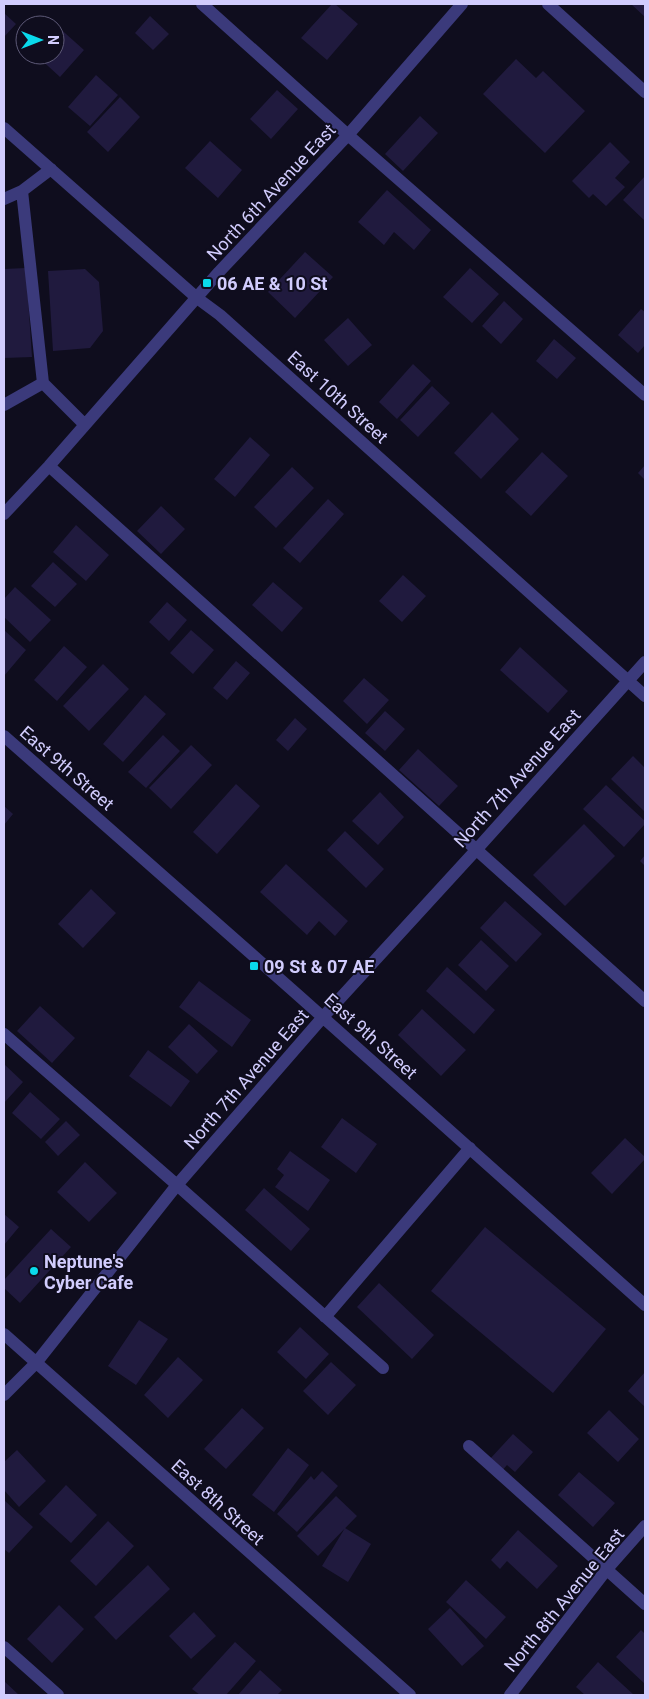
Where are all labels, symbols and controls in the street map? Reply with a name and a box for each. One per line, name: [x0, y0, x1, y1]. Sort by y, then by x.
north arrow: [15, 15, 65, 65]
text: N: [45, 35, 61, 45]
street label: North 6th Avenue East: [202, 119, 340, 265]
place label: 06 AE & 10 St: [217, 273, 327, 294]
marker: 06 AE & 10 St: [201, 277, 213, 289]
street label: East 10th Street: [284, 346, 393, 448]
street label: North 7th Avenue East: [449, 704, 585, 851]
street label: East 9th Street: [16, 722, 118, 815]
place label: 09 St & 07 AE: [264, 956, 374, 977]
marker: 09 St & 07 AE: [248, 960, 260, 972]
street label: East 9th Street: [320, 989, 422, 1083]
street label: North 7th Avenue East: [179, 1005, 313, 1153]
place label: Neptune's Cyber Cafe: [44, 1251, 133, 1293]
marker: Neptune's Cyber Cafe: [28, 1265, 40, 1277]
street label: East 8th Street: [167, 1455, 269, 1549]
street label: North 8th Avenue East: [500, 1524, 628, 1676]

